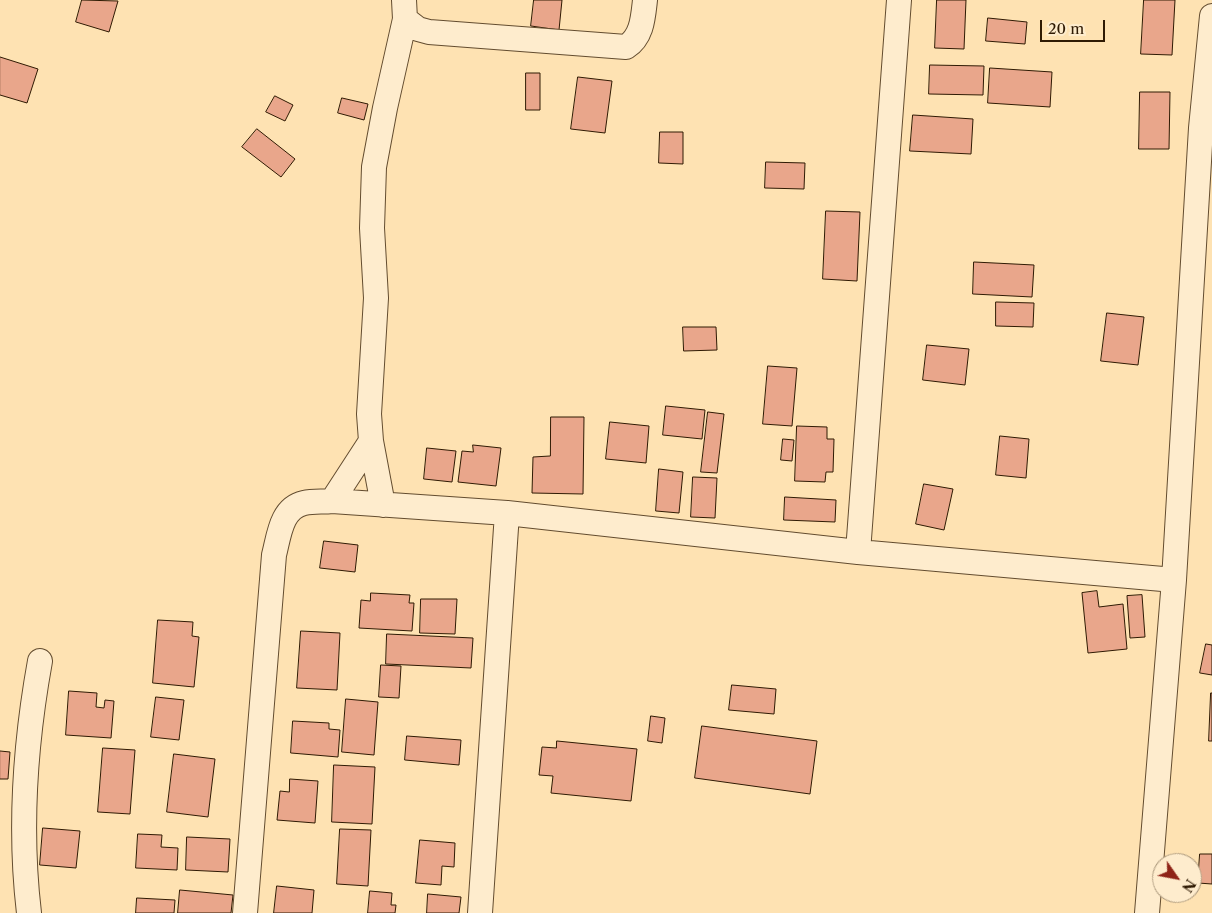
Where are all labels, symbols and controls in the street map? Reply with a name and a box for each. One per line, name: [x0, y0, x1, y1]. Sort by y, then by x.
scale bar: [1042, 10, 1107, 42]
text: 20 m: [1048, 19, 1084, 38]
north arrow: [1152, 853, 1202, 903]
text: N: [1178, 876, 1200, 896]

